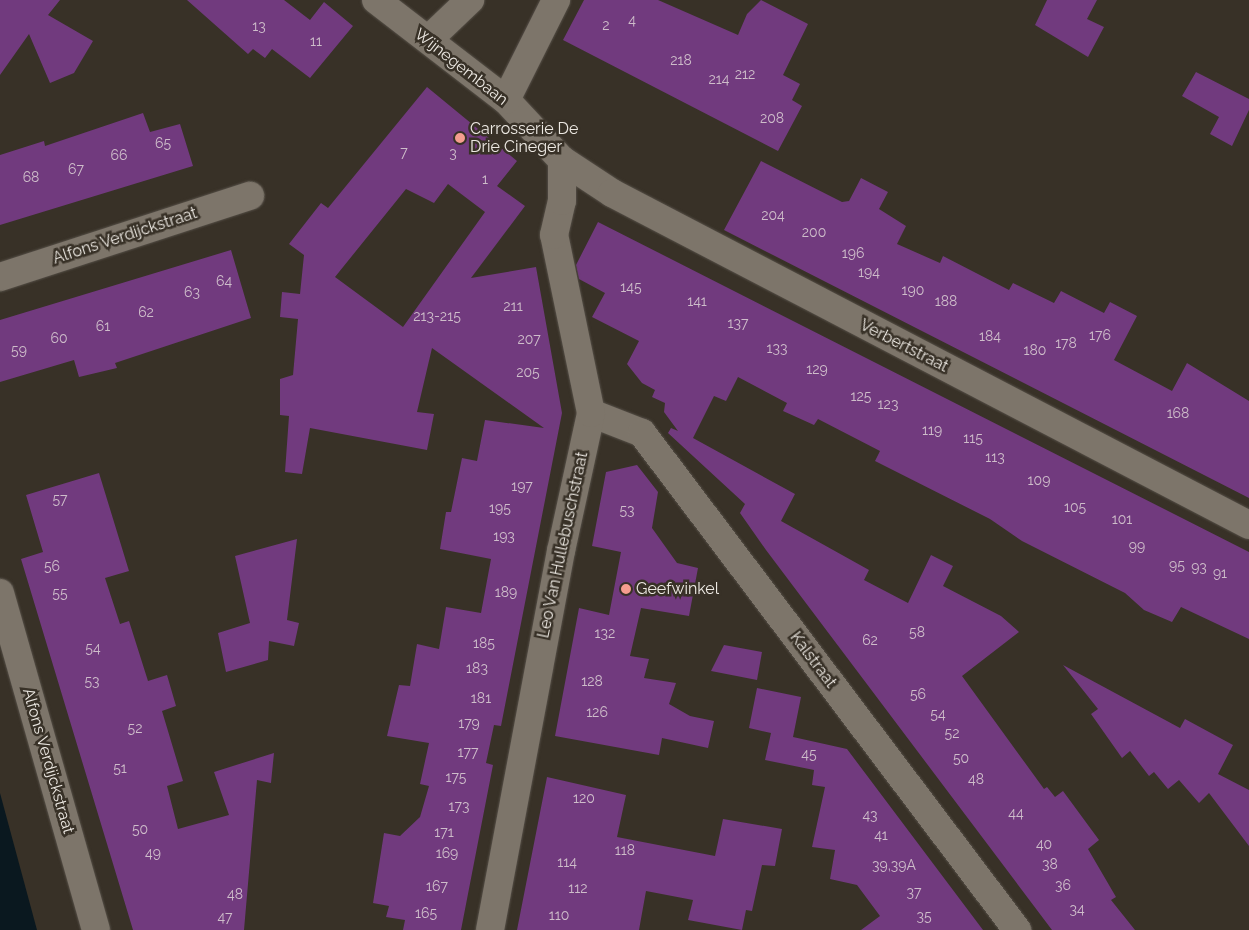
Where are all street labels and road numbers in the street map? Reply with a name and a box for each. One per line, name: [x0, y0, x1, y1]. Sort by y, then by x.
street label: Wijnegembaan: [411, 25, 511, 109]
street label: Alfons Verdijckstraat: [50, 204, 200, 268]
street label: Verbertstraat: [857, 316, 951, 376]
street label: Leo Van Hullebuschstraat: [534, 450, 592, 640]
street label: Kalstraat: [786, 628, 840, 692]
street label: Alfons Verdijckstraat: [18, 686, 78, 836]

